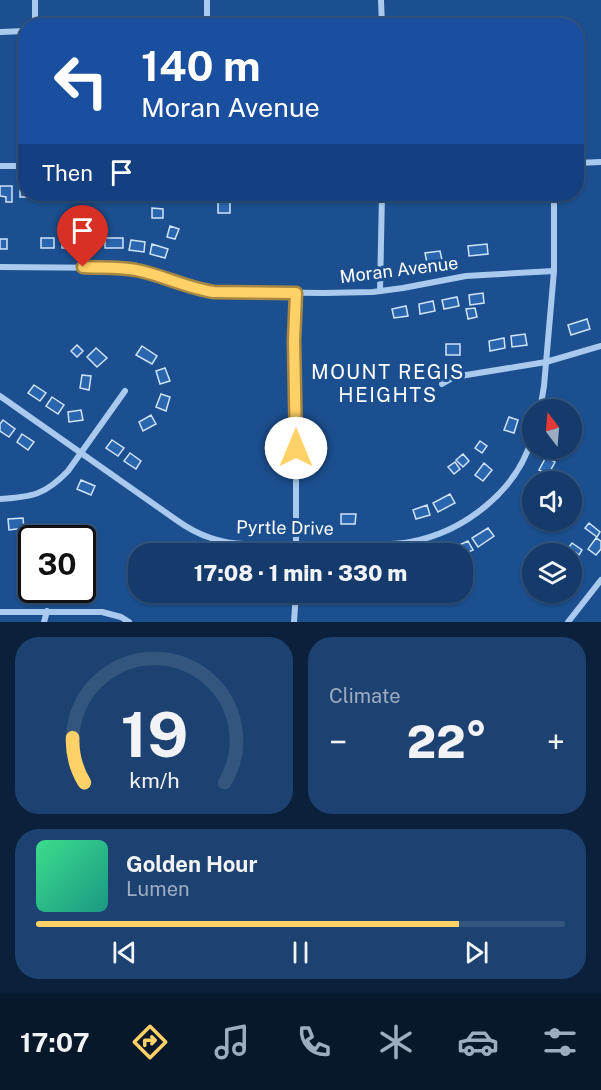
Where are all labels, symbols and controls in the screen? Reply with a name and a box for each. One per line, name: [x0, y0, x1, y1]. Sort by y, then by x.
text: 140 m: [141, 41, 261, 90]
icon: left: [42, 42, 120, 120]
text: Moran Avenue: [141, 91, 320, 123]
icon: arrive: [105, 156, 138, 189]
text: Then: [42, 160, 93, 186]
pin: [57, 205, 108, 267]
icon: arrive: [66, 214, 99, 247]
street label: Moran Avenue: [338, 252, 459, 287]
district label: MOUNT REGIS HEIGHTS: [311, 360, 465, 407]
north arrow: [522, 399, 582, 459]
map controls: [522, 399, 582, 603]
position arrow: [264, 416, 328, 480]
button: sound: [522, 471, 582, 531]
street label: Pyrtle Drive: [236, 516, 334, 539]
speed limit sign: 30: [18, 525, 96, 603]
button: layers: [522, 543, 582, 603]
text: 17:08 · 1 min · 330 m: [194, 560, 407, 586]
text: Climate: [329, 684, 401, 708]
text: 19: [120, 698, 188, 771]
text: 22°: [407, 715, 487, 768]
text: −: [329, 723, 347, 761]
text: +: [547, 723, 565, 761]
text: km/h: [129, 768, 179, 793]
text: Golden Hour: [126, 851, 257, 877]
text: Lumen: [126, 877, 190, 901]
icon: previous: [108, 936, 141, 969]
icon: pause: [284, 936, 317, 969]
icon: next: [460, 936, 493, 969]
icon: directions: [129, 1021, 171, 1063]
icon: music: [211, 1021, 253, 1063]
icon: phone: [293, 1021, 335, 1063]
icon: climate: [375, 1021, 417, 1063]
icon: car: [457, 1021, 499, 1063]
icon: filters: [539, 1021, 581, 1063]
text: 17:07: [20, 1026, 90, 1058]

